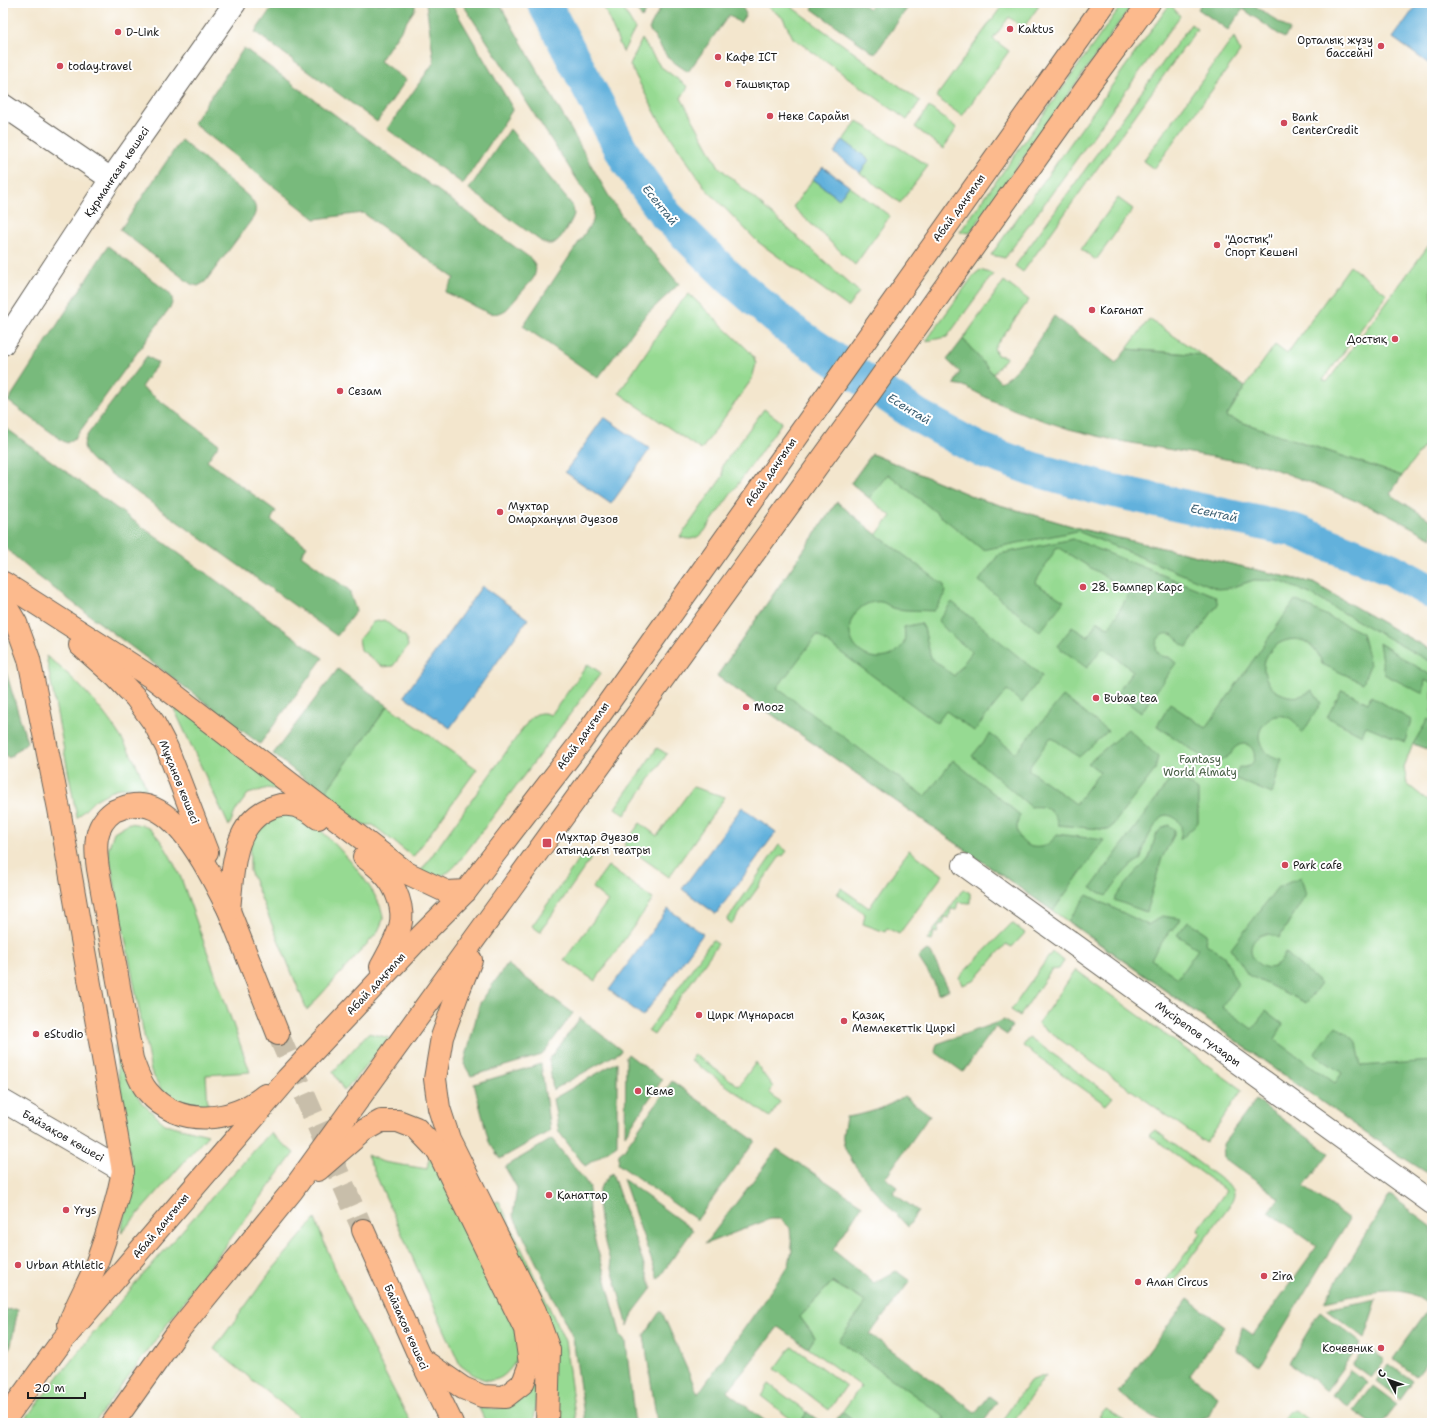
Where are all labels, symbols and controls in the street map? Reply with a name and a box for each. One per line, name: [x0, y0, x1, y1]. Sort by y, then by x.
place label: Kaktus: [1018, 22, 1054, 37]
marker: Kaktus: [1005, 24, 1015, 34]
place label: D-Link: [126, 25, 159, 40]
marker: D-Link: [113, 27, 123, 37]
place label: Орталық жүзу бассейні: [1297, 33, 1373, 61]
marker: Орталық жүзу бассейні: [1376, 41, 1386, 51]
place label: Кафе ICT: [726, 50, 777, 65]
marker: Кафе ICT: [713, 52, 723, 62]
place label: today.travel: [68, 59, 132, 74]
marker: today.travel: [55, 61, 65, 71]
place label: Ғашықтар: [736, 77, 790, 92]
marker: Ғашықтар: [723, 79, 733, 89]
place label: Неке Сарайы: [778, 109, 849, 124]
place label: Bank CenterCredit: [1292, 110, 1359, 138]
marker: Неке Сарайы: [765, 111, 775, 121]
marker: Bank CenterCredit: [1279, 118, 1289, 128]
street label: Құрманғазы көшесі: [81, 124, 153, 220]
street label: Абай даңғылы: [929, 171, 989, 245]
water label: Есентай: [639, 181, 681, 229]
place label: "Достық" Спорт Кешені: [1225, 232, 1298, 260]
marker: "Достық" Спорт Кешені: [1212, 240, 1222, 250]
place label: Кағанат: [1100, 303, 1144, 318]
marker: Кағанат: [1087, 305, 1097, 315]
place label: Достық: [1347, 332, 1388, 347]
marker: Достық: [1390, 334, 1400, 344]
place label: Сезам: [348, 384, 382, 399]
marker: Сезам: [335, 386, 345, 396]
water label: Есентай: [884, 390, 934, 428]
street label: Абай даңғылы: [742, 435, 800, 509]
place label: Мұхтар Омарханұлы Әуезов: [508, 499, 618, 527]
water label: Есентай: [1189, 500, 1239, 526]
marker: Мұхтар Омарханұлы Әуезов: [495, 507, 505, 517]
place label: 28. Бампер Карс: [1091, 580, 1183, 595]
marker: 28. Бампер Карс: [1078, 582, 1088, 592]
place label: Bubae tea: [1104, 691, 1158, 706]
marker: Bubae tea: [1091, 693, 1101, 703]
street label: Абай даңғылы: [553, 699, 613, 773]
place label: Mooz: [754, 700, 784, 715]
marker: Mooz: [741, 702, 751, 712]
street label: Мұқанов көшесі: [155, 738, 203, 826]
park label: Fantasy World Almaty: [1163, 752, 1237, 780]
place label: Мұхтар Әуезов атындағы театры: [556, 830, 650, 858]
marker: Мұхтар Әуезов атындағы театры: [541, 837, 553, 849]
place label: Park cafe: [1293, 858, 1342, 873]
marker: Park cafe: [1280, 860, 1290, 870]
street label: Абай даңғылы: [343, 950, 409, 1018]
street label: Мүсірепов гүлзары: [1152, 998, 1244, 1070]
place label: Цирк Мұнарасы: [707, 1008, 794, 1023]
place label: Қазақ Мемлекеттік Циркі: [852, 1008, 955, 1036]
marker: Цирк Мұнарасы: [694, 1010, 704, 1020]
marker: Қазақ Мемлекеттік Циркі: [839, 1016, 849, 1026]
place label: eStudio: [44, 1027, 84, 1042]
marker: eStudio: [31, 1029, 41, 1039]
place label: Кеме: [646, 1084, 674, 1099]
marker: Кеме: [633, 1086, 643, 1096]
street label: Байзақов көшесі: [19, 1106, 107, 1166]
place label: Қанаттар: [557, 1188, 608, 1203]
street label: Абай даңғылы: [129, 1190, 193, 1262]
marker: Қанаттар: [544, 1190, 554, 1200]
place label: Yrys: [74, 1203, 96, 1218]
marker: Yrys: [61, 1205, 71, 1215]
place label: Urban Athletic: [26, 1258, 104, 1273]
marker: Urban Athletic: [13, 1260, 23, 1270]
place label: Zira: [1272, 1269, 1293, 1284]
marker: Zira: [1259, 1271, 1269, 1281]
place label: Алан Circus: [1146, 1275, 1208, 1290]
marker: Алан Circus: [1133, 1277, 1143, 1287]
street label: Байзақов көшесі: [380, 1282, 432, 1372]
place label: Кочевник: [1322, 1341, 1373, 1356]
marker: Кочевник: [1376, 1343, 1386, 1353]
north arrow: [1369, 1360, 1409, 1400]
text: С: [1374, 1366, 1390, 1381]
scale bar: [28, 1374, 85, 1400]
text: 20 m: [34, 1380, 65, 1396]

